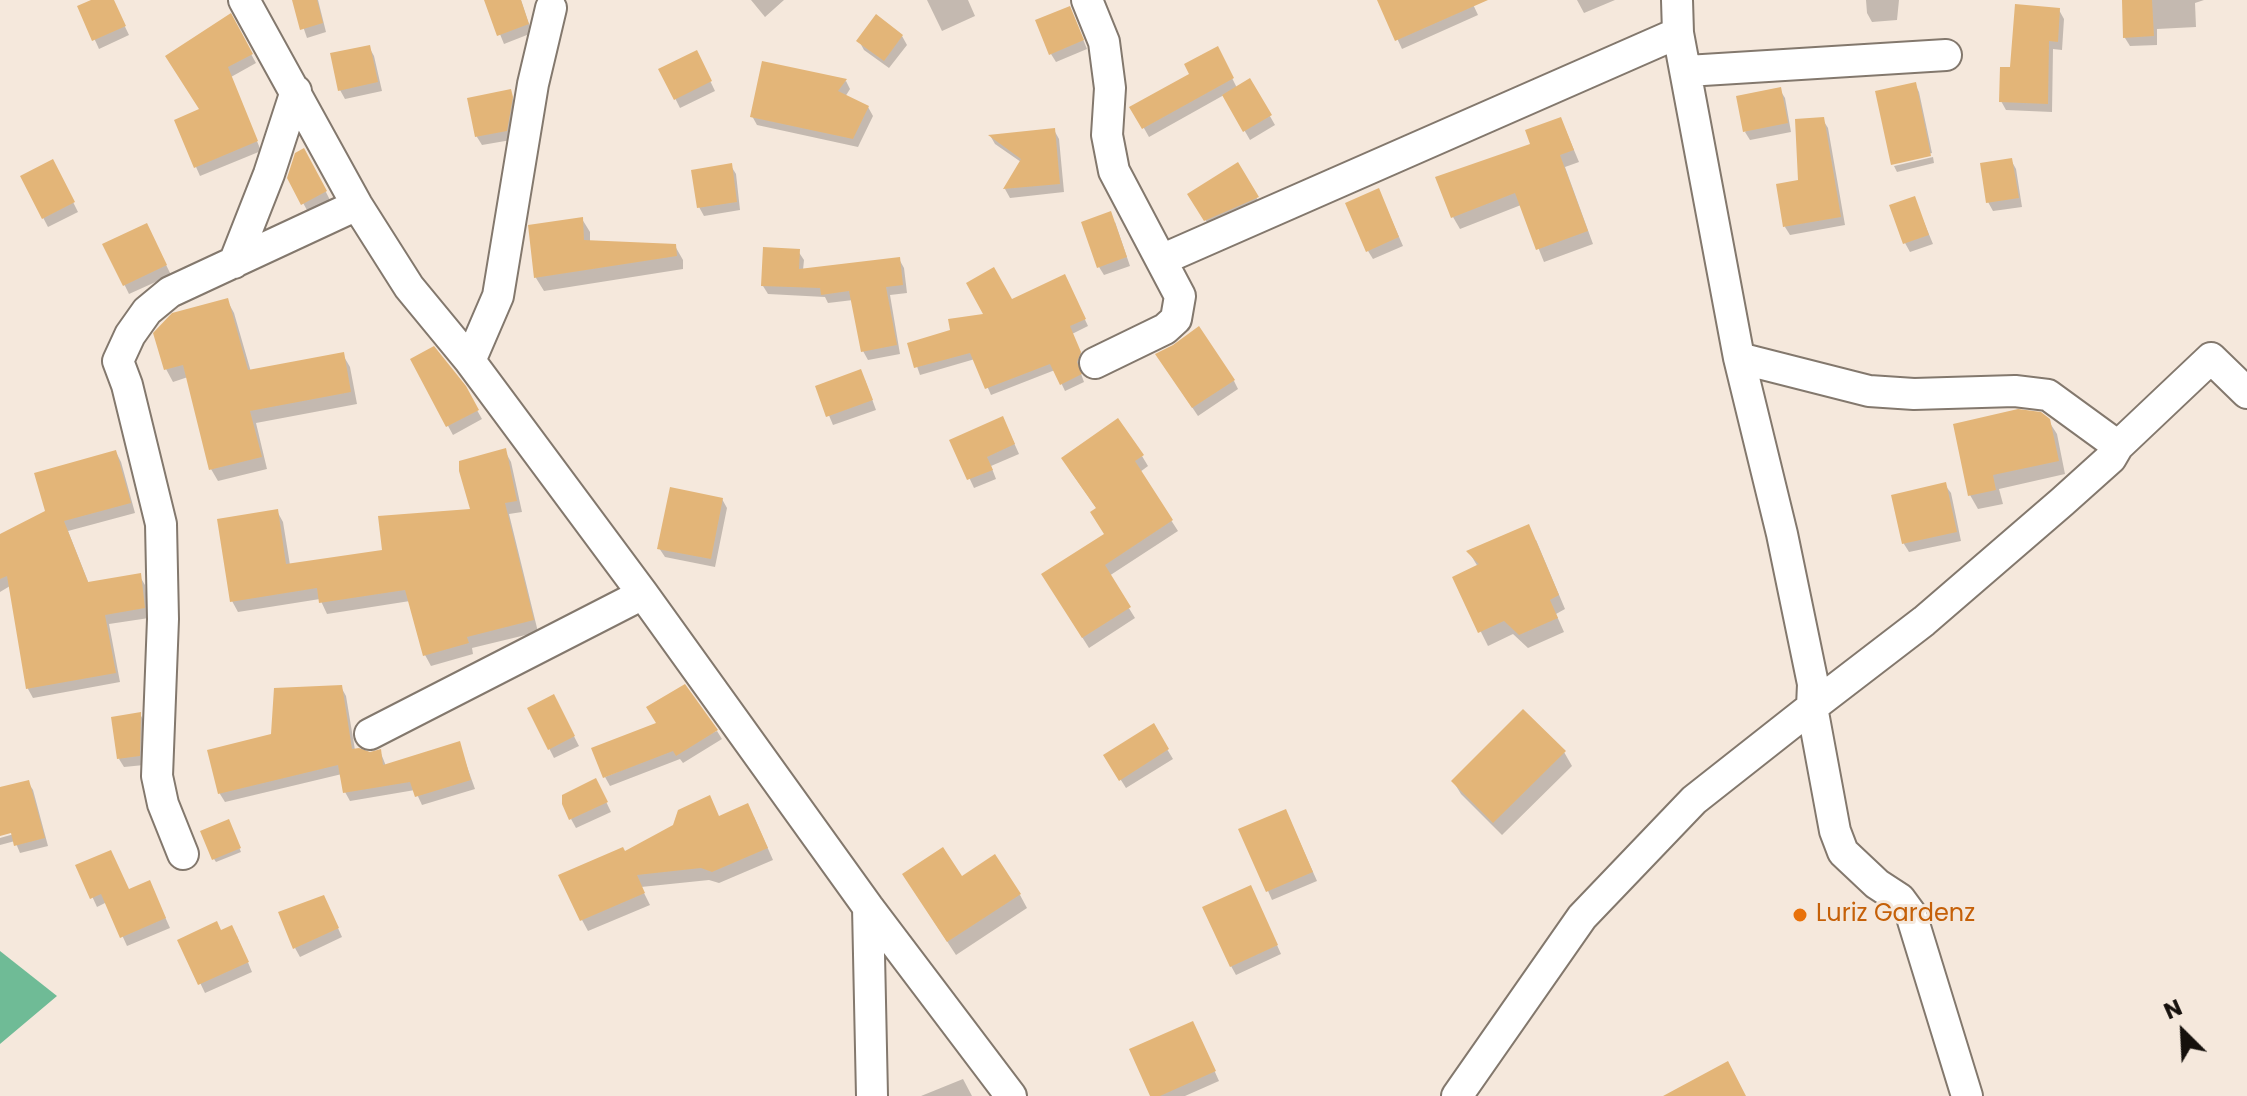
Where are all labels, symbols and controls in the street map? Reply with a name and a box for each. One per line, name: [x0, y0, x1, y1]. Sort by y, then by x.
place label: Luriz Gardenz: [1816, 901, 1975, 929]
marker: Luriz Gardenz: [1791, 906, 1809, 924]
north arrow: [2143, 992, 2223, 1072]
text: N: [2159, 992, 2187, 1027]

